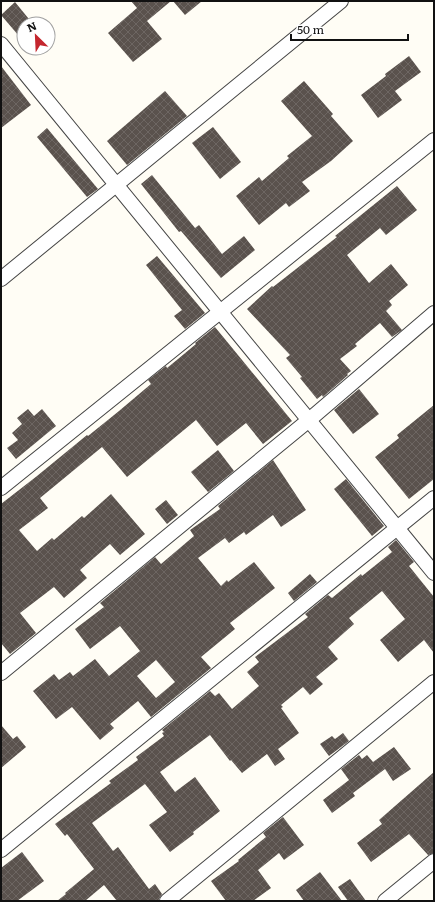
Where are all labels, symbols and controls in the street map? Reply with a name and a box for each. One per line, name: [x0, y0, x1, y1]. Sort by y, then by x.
north arrow: [16, 16, 56, 56]
scale bar: [291, 16, 408, 42]
text: N: [24, 17, 39, 35]
text: 50 m: [297, 20, 324, 38]

